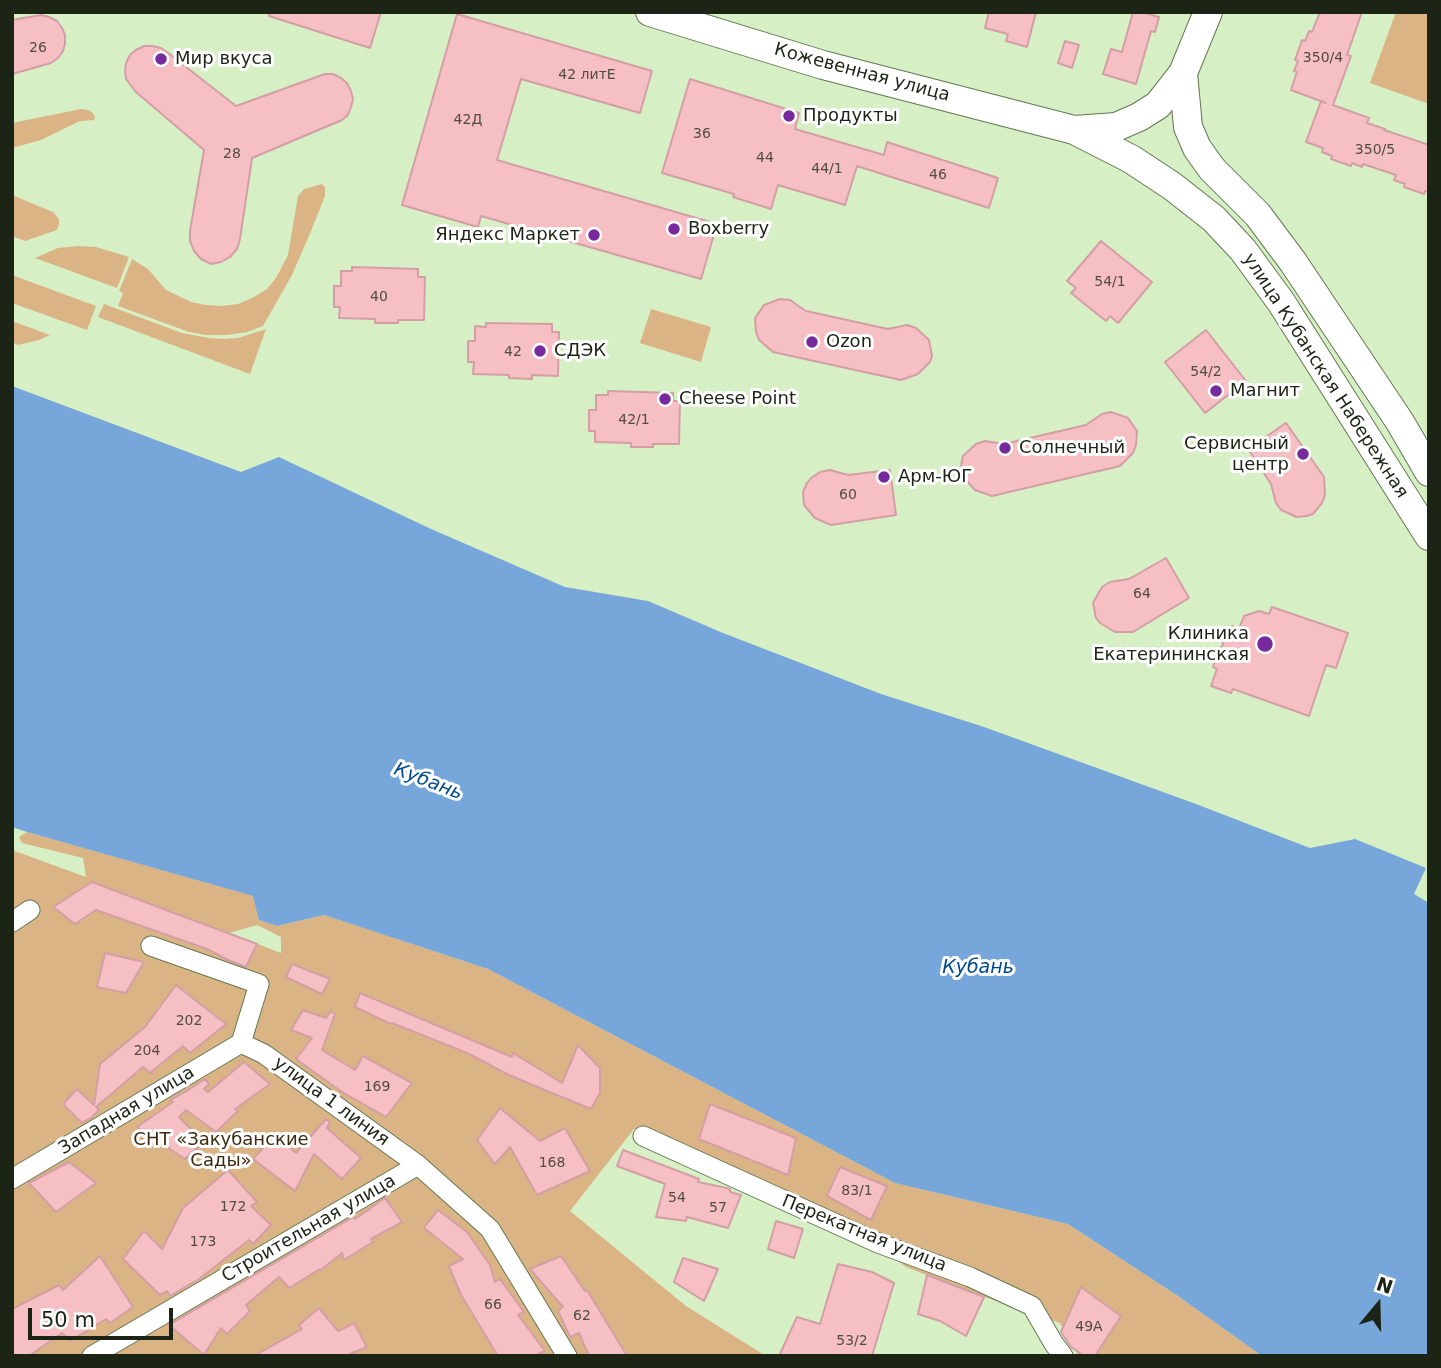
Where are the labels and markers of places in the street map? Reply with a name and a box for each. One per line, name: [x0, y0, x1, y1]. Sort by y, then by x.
place label: Мир вкуса: [175, 48, 272, 70]
marker: Мир вкуса: [153, 51, 169, 67]
place label: Продукты: [803, 105, 898, 127]
marker: Продукты: [781, 108, 797, 124]
place label: Boxberry: [688, 218, 769, 240]
marker: Boxberry: [666, 221, 682, 237]
place label: Яндекс Маркет: [435, 224, 580, 246]
marker: Яндекс Маркет: [586, 227, 602, 243]
place label: Ozon: [826, 331, 872, 353]
marker: Ozon: [804, 334, 820, 350]
place label: СДЭК: [554, 340, 606, 362]
marker: СДЭК: [532, 343, 548, 359]
place label: Магнит: [1230, 380, 1300, 402]
marker: Магнит: [1208, 383, 1224, 399]
place label: Cheese Point: [679, 388, 796, 410]
marker: Cheese Point: [657, 391, 673, 407]
place label: Сервисный центр: [1184, 433, 1289, 476]
place label: Солнечный: [1019, 437, 1125, 459]
marker: Солнечный: [997, 440, 1013, 456]
marker: Сервисный центр: [1295, 446, 1311, 462]
place label: Арм-ЮГ: [898, 466, 972, 488]
marker: Арм-ЮГ: [876, 469, 892, 485]
place label: Клиника Екатерининская: [1093, 623, 1249, 666]
marker: Клиника Екатерининская: [1255, 634, 1275, 654]

